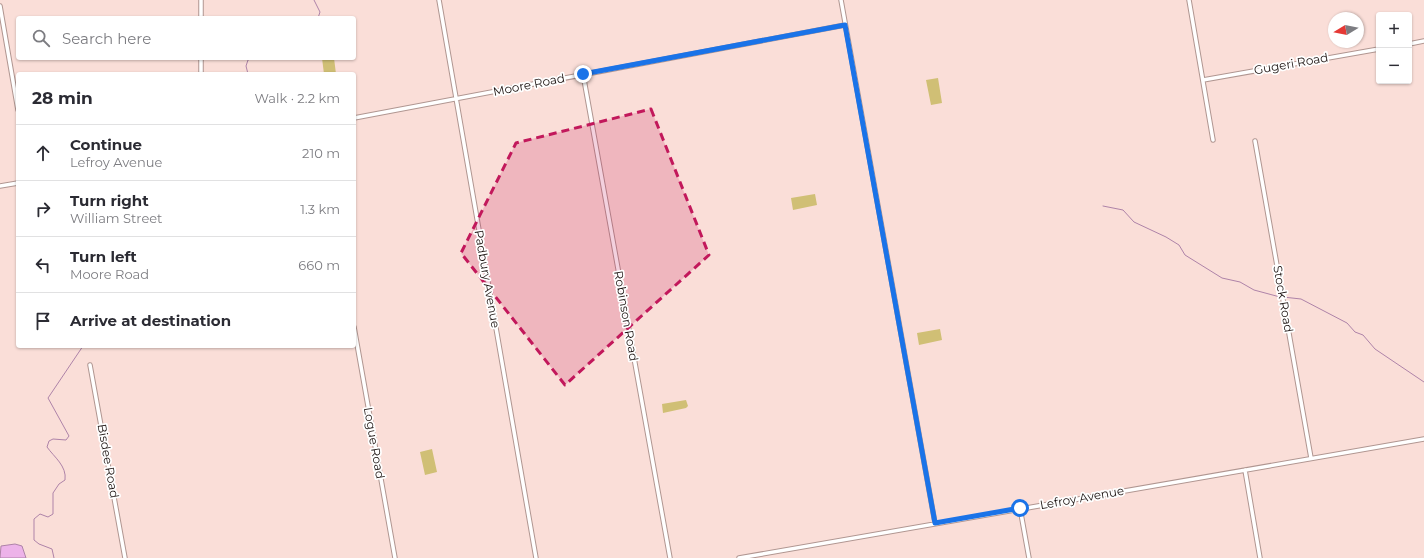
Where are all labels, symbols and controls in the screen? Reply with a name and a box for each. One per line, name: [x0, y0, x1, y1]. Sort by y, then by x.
north arrow: [1328, 12, 1364, 48]
map controls: [1376, 12, 1412, 84]
button: +: [1376, 12, 1412, 48]
search box: [16, 16, 356, 60]
icon: search: [30, 27, 52, 49]
text: Search here: [62, 29, 151, 48]
button: −: [1376, 48, 1412, 84]
street label: Gugeri Road: [1253, 50, 1329, 77]
route end: [574, 65, 592, 83]
street label: Moore Road: [492, 70, 566, 99]
text: 28 min: [32, 88, 93, 108]
text: Walk · 2.2 km: [255, 90, 340, 106]
text: Continue: [70, 135, 142, 154]
icon: ahead: [32, 142, 54, 164]
text: 210 m: [302, 145, 340, 161]
text: Lefroy Avenue: [70, 154, 162, 170]
text: Turn right: [70, 191, 149, 210]
icon: right: [32, 198, 54, 220]
text: 1.3 km: [300, 201, 340, 217]
text: William Street: [70, 210, 162, 226]
street label: Padbury Avenue: [471, 229, 504, 329]
text: Turn left: [70, 247, 137, 266]
icon: left: [32, 254, 54, 276]
text: 660 m: [298, 257, 340, 273]
street label: Stock Road: [1270, 264, 1297, 334]
text: Moore Road: [70, 266, 149, 282]
street label: Robinson Road: [611, 269, 642, 362]
icon: arrive: [32, 310, 54, 332]
text: Arrive at destination: [70, 311, 231, 330]
street label: Logue Road: [361, 406, 388, 480]
street label: Bisdee Road: [95, 423, 122, 499]
street label: Lefroy Avenue: [1039, 483, 1125, 512]
route start: [1011, 499, 1029, 517]

